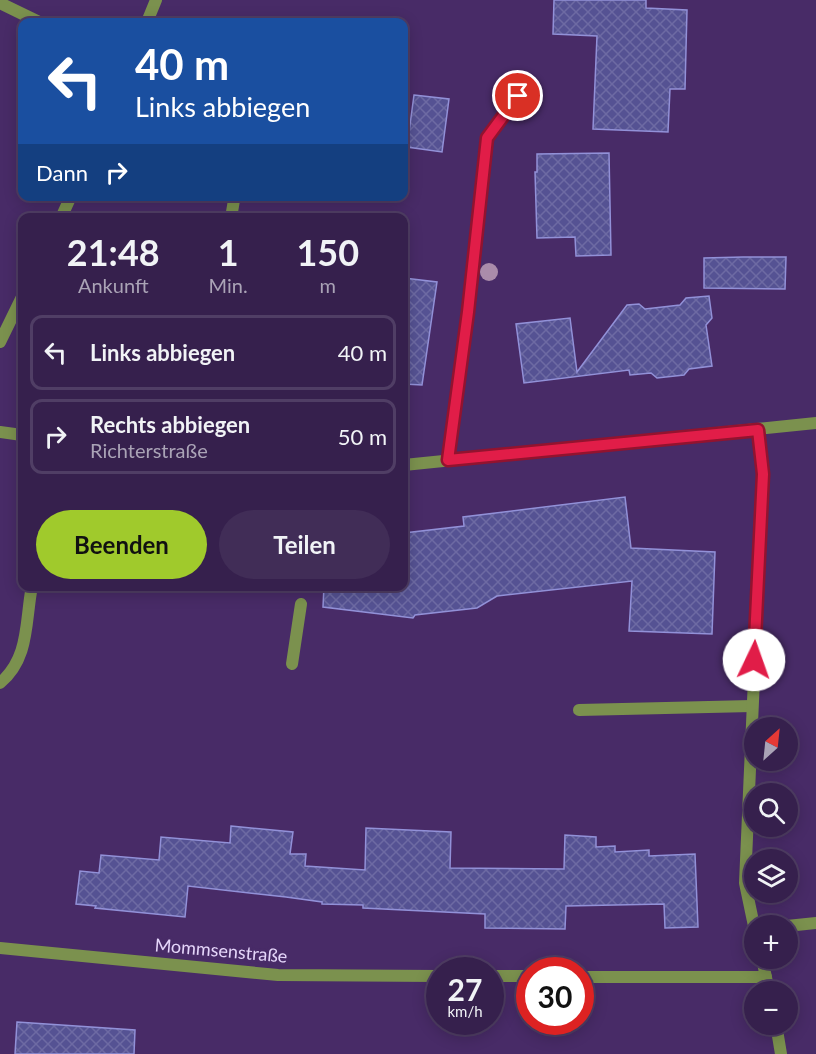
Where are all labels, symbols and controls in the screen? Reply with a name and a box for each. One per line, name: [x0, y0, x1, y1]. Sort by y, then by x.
text: 40 m: [135, 39, 229, 89]
icon: left: [36, 42, 114, 120]
pin: [492, 70, 543, 121]
icon: arrive: [501, 79, 534, 112]
text: Links abbiegen: [135, 90, 310, 123]
icon: right: [100, 156, 133, 189]
text: Dann: [36, 159, 88, 186]
text: 21:48: [67, 230, 160, 274]
text: 1: [218, 230, 239, 274]
text: 150: [296, 230, 359, 274]
text: Ankunft: [78, 273, 149, 297]
text: Min.: [209, 273, 248, 297]
text: m: [320, 273, 336, 297]
icon: left: [39, 336, 72, 369]
text: Links abbiegen: [90, 339, 235, 366]
text: 40 m: [338, 339, 387, 366]
text: Rechts abbiegen: [90, 411, 250, 438]
icon: right: [39, 420, 72, 453]
text: 50 m: [338, 423, 387, 450]
text: Richterstraße: [90, 438, 208, 462]
button: Beenden: [36, 510, 207, 579]
button: Teilen: [219, 510, 390, 579]
position arrow: [722, 628, 786, 692]
north arrow: [744, 717, 798, 771]
map controls: [744, 717, 798, 1035]
button: search: [744, 783, 798, 837]
button: layers: [744, 849, 798, 903]
button: +: [744, 915, 798, 969]
street label: Mommsenstraße: [154, 933, 288, 967]
speed limit sign: 30: [516, 957, 594, 1035]
text: 27: [448, 971, 482, 1007]
button: −: [744, 981, 798, 1035]
text: km/h: [447, 1002, 483, 1020]

